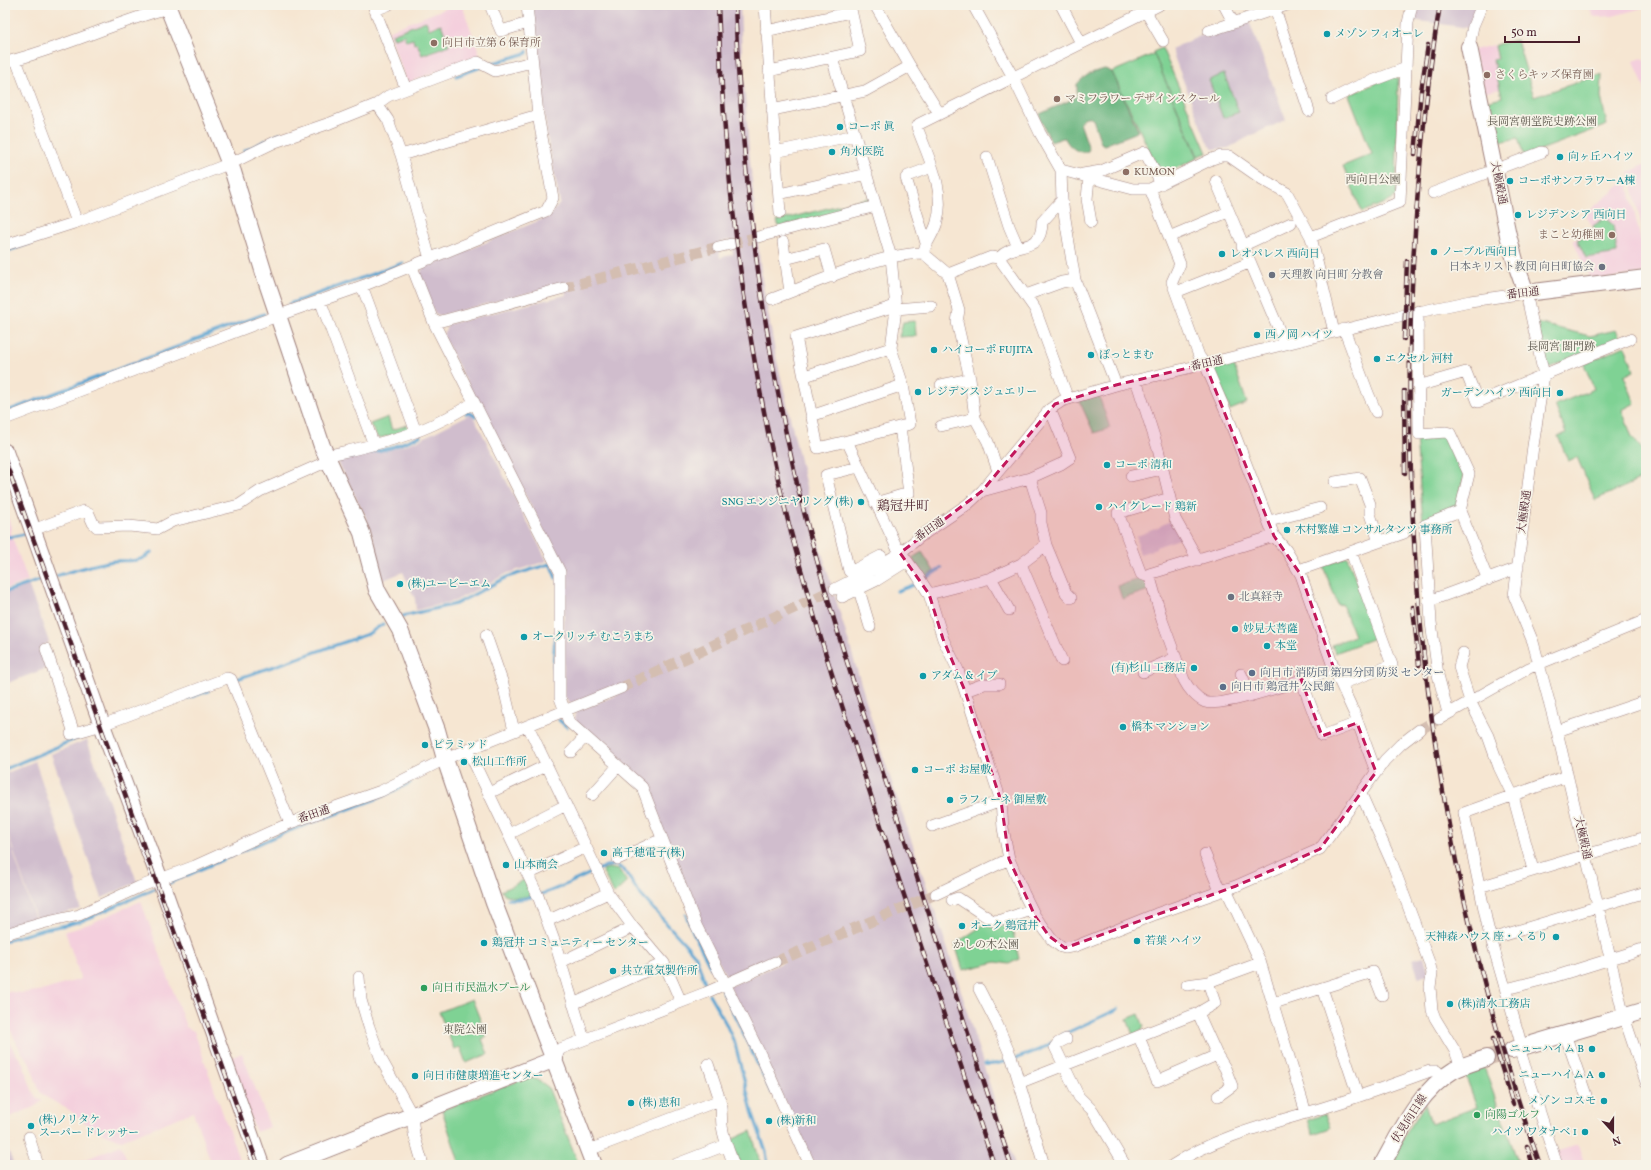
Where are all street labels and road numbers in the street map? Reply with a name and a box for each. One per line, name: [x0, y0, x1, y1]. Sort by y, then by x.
street label: 大極殿通: [1486, 160, 1510, 206]
street label: 番田通: [1506, 285, 1540, 303]
street label: 番田通: [1189, 353, 1225, 375]
street label: 大極殿通: [1515, 489, 1535, 535]
street label: 番田通: [912, 514, 948, 546]
street label: 番田通: [296, 803, 332, 827]
street label: 大極殿通: [1570, 815, 1594, 861]
street label: 伏見向日線: [1389, 1092, 1431, 1146]

